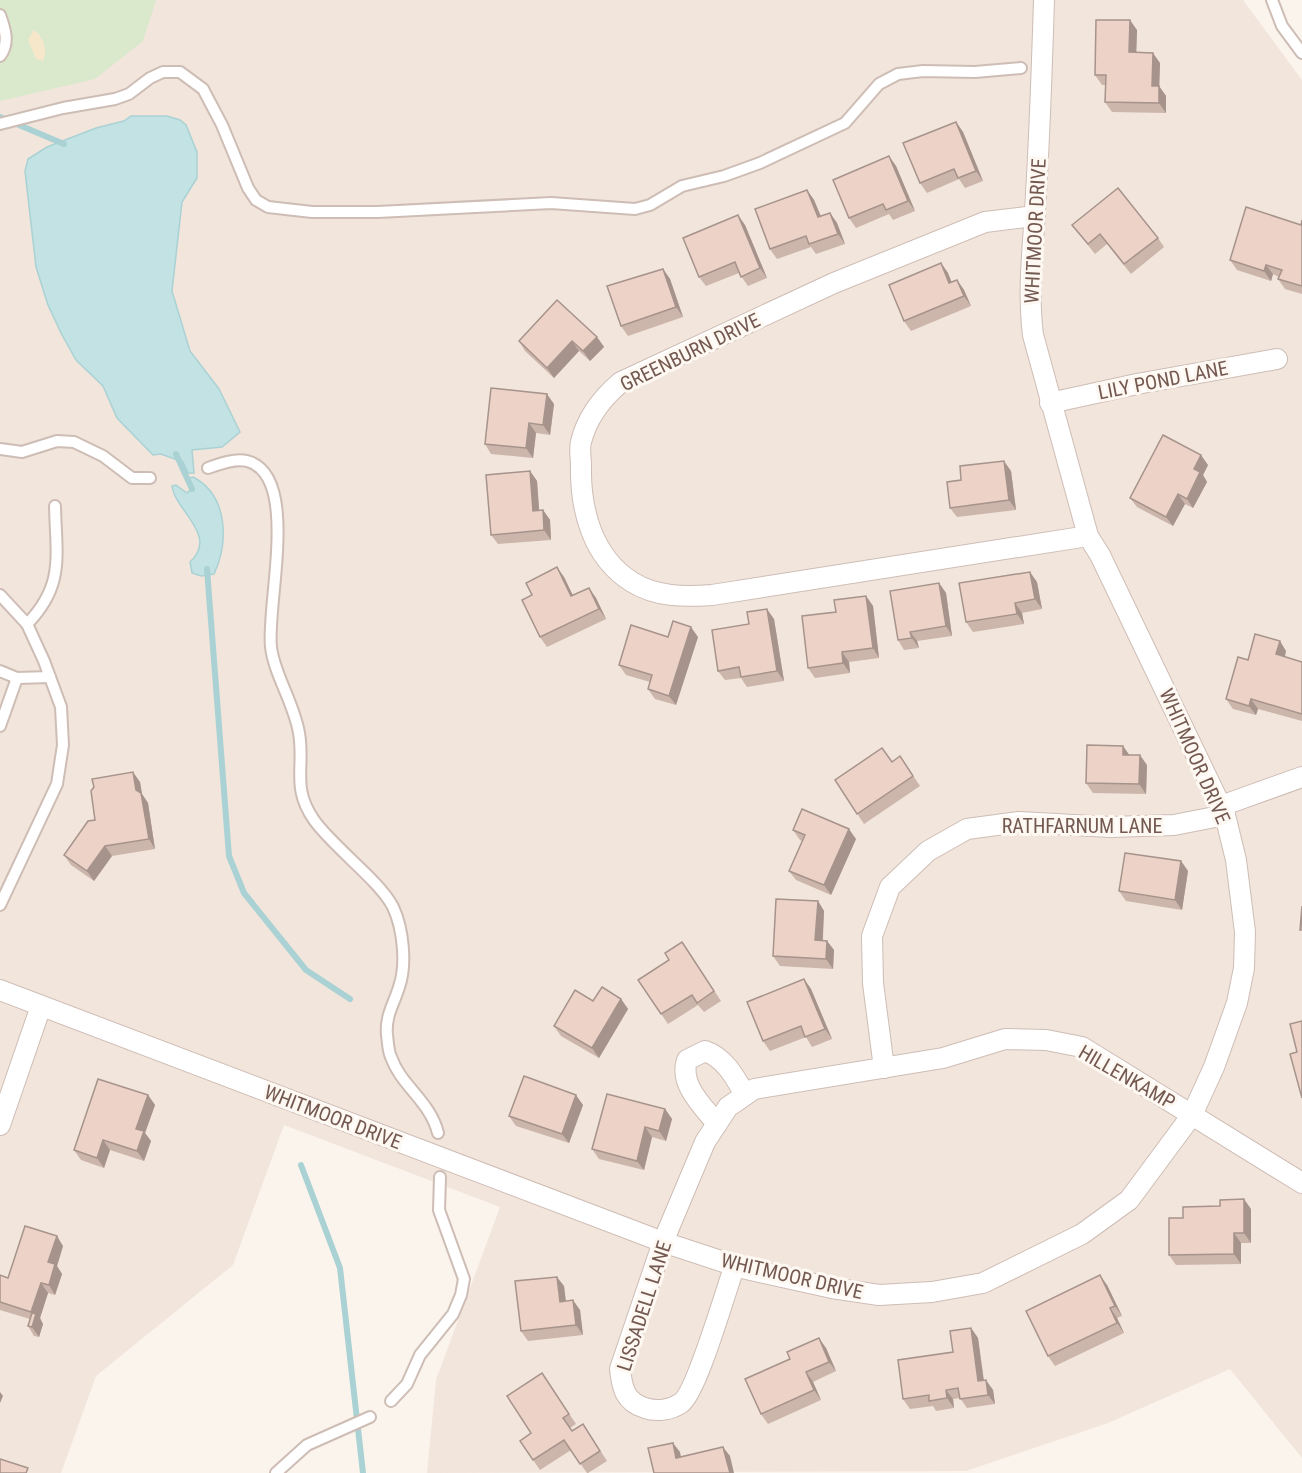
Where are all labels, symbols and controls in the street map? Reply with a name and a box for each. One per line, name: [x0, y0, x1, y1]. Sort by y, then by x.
street label: WHITMOOR DRIVE: [1019, 158, 1051, 304]
street label: GREENBURN DRIVE: [616, 308, 764, 396]
street label: LILY POND LANE: [1096, 356, 1230, 404]
street label: WHITMOOR DRIVE: [1154, 685, 1236, 827]
street label: RATHFARNUM LANE: [1002, 814, 1162, 838]
street label: HILLENKAMP: [1074, 1040, 1180, 1114]
street label: WHITMOOR DRIVE: [261, 1080, 405, 1154]
street label: LISSADELL LANE: [612, 1238, 676, 1374]
street label: WHITMOOR DRIVE: [719, 1248, 866, 1304]

